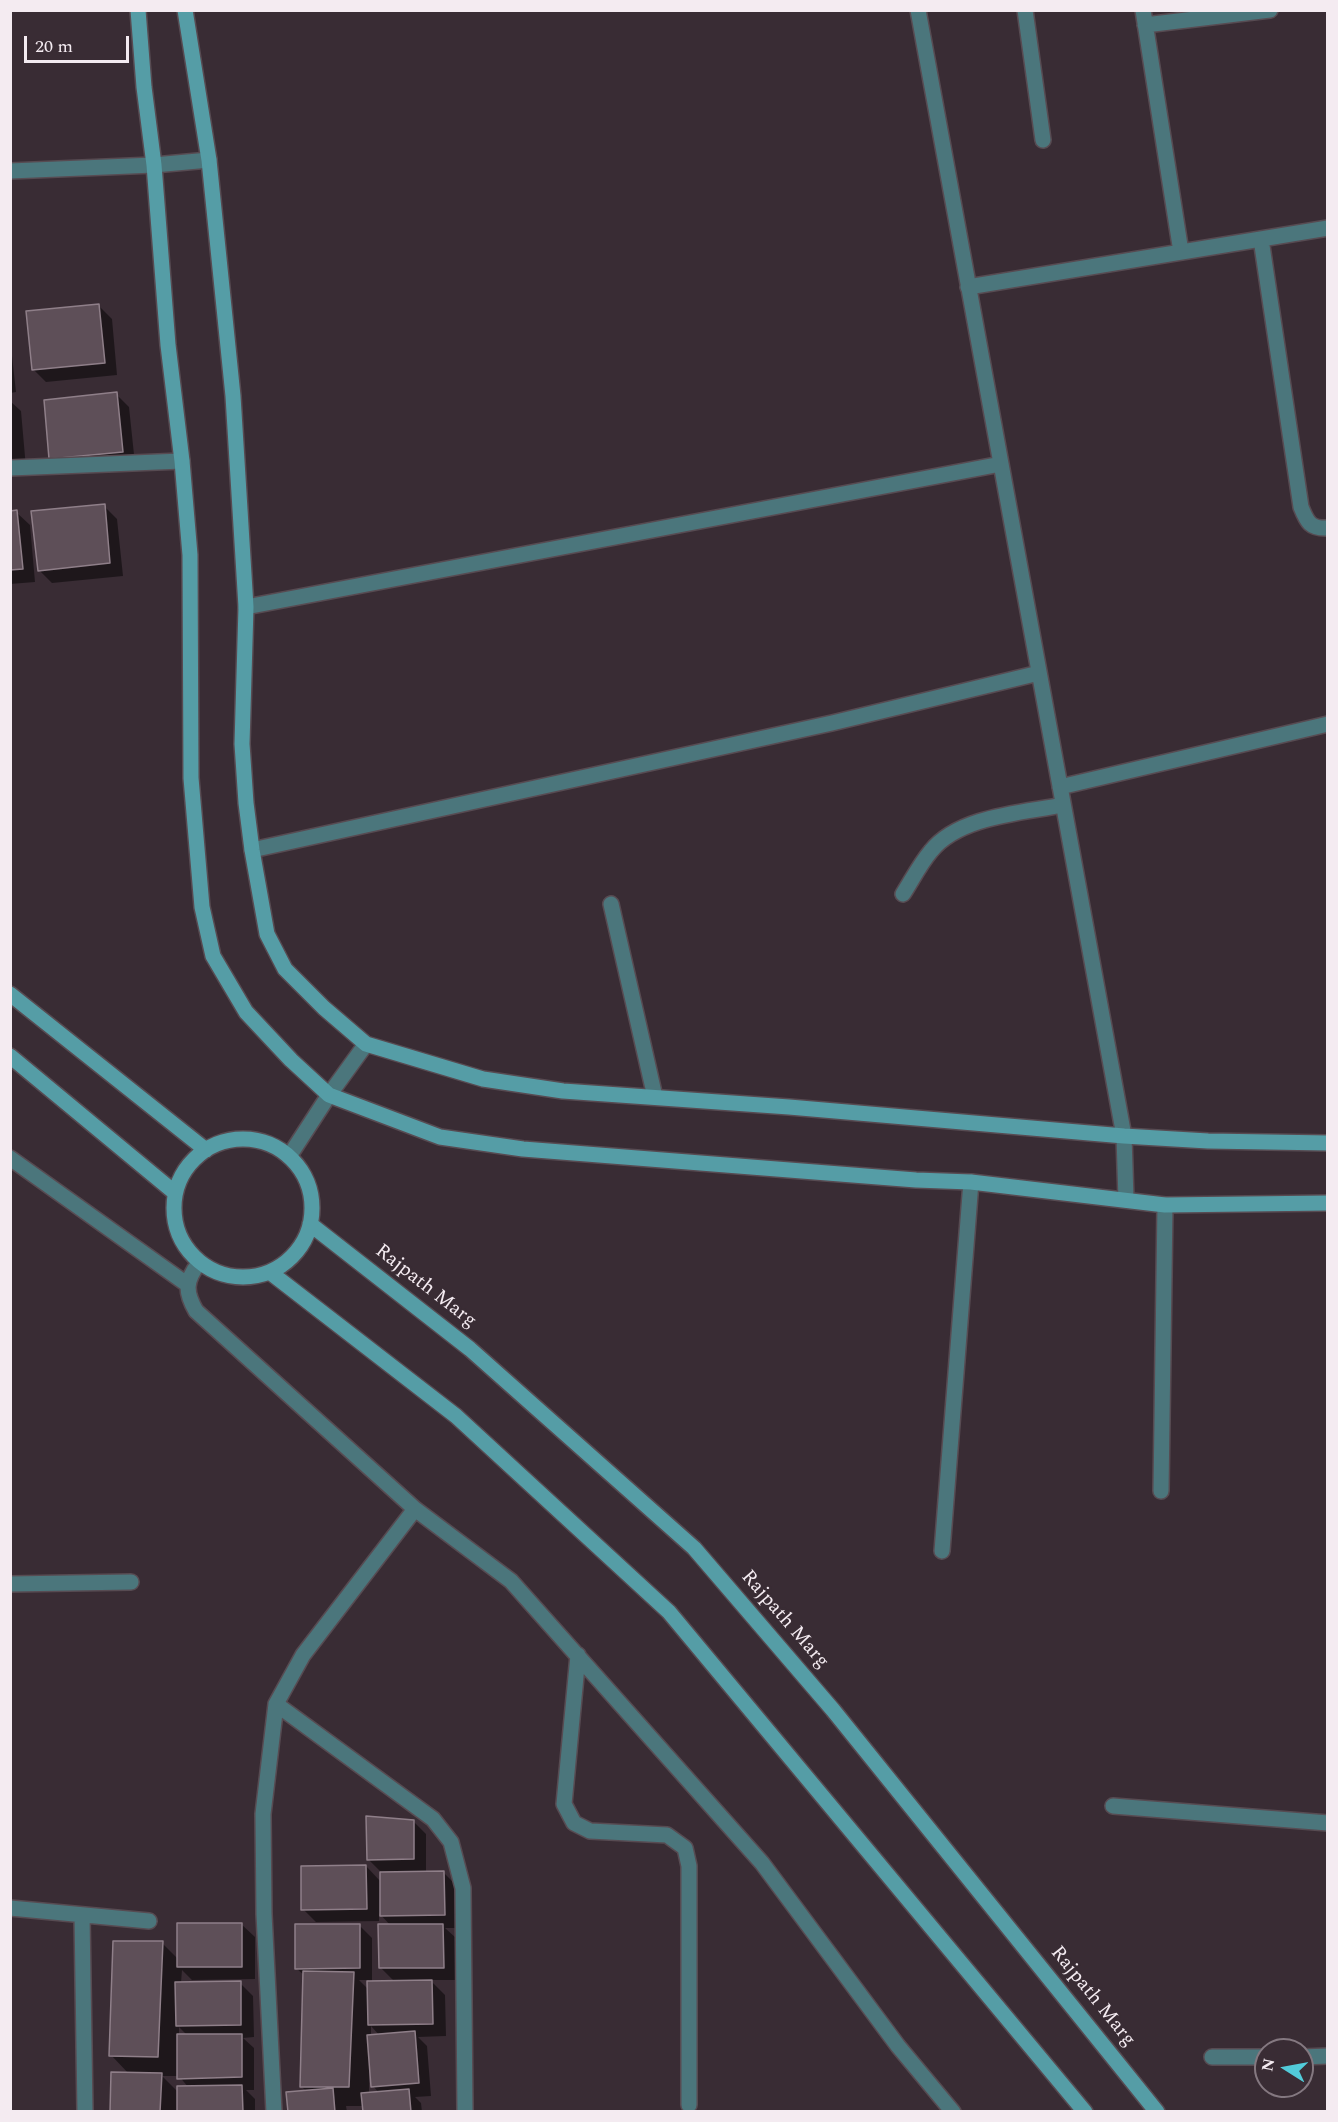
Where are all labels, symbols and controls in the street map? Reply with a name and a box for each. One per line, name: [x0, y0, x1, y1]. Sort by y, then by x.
scale bar: [27, 24, 132, 62]
text: 20 m: [35, 33, 73, 60]
street label: Rajpath Marg: [369, 1240, 481, 1334]
street label: Rajpath Marg: [735, 1566, 833, 1674]
street label: Rajpath Marg: [1044, 1942, 1140, 2052]
north arrow: [1254, 2038, 1314, 2098]
text: N: [1255, 2056, 1281, 2074]

